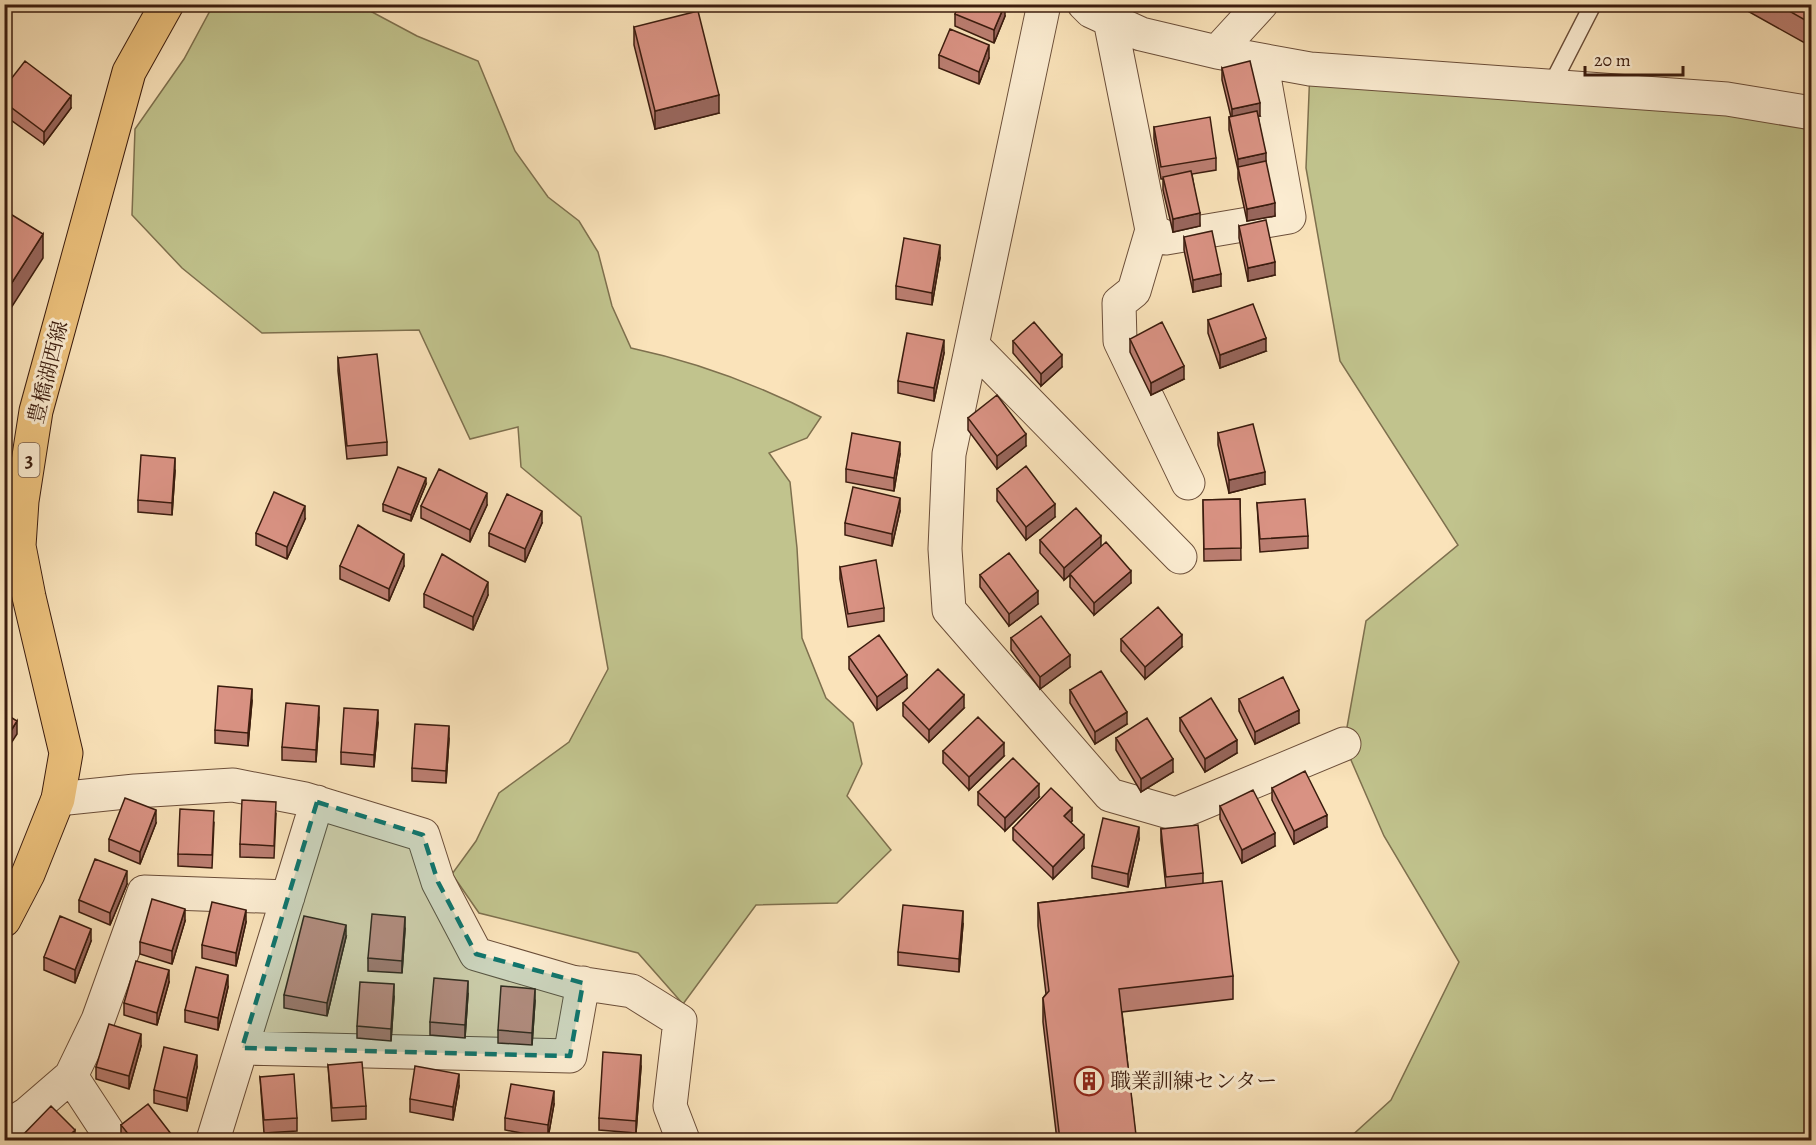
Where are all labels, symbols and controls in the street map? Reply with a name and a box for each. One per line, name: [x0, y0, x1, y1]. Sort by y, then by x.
scale bar: [1585, 39, 1682, 77]
text: 20 m: [1594, 48, 1631, 72]
street label: 豊橋湖西線: [22, 318, 74, 426]
road number: 3: [18, 443, 40, 477]
building icon: 職業訓練センター: [1073, 1065, 1105, 1097]
place label: 職業訓練センター: [1110, 1067, 1277, 1095]

